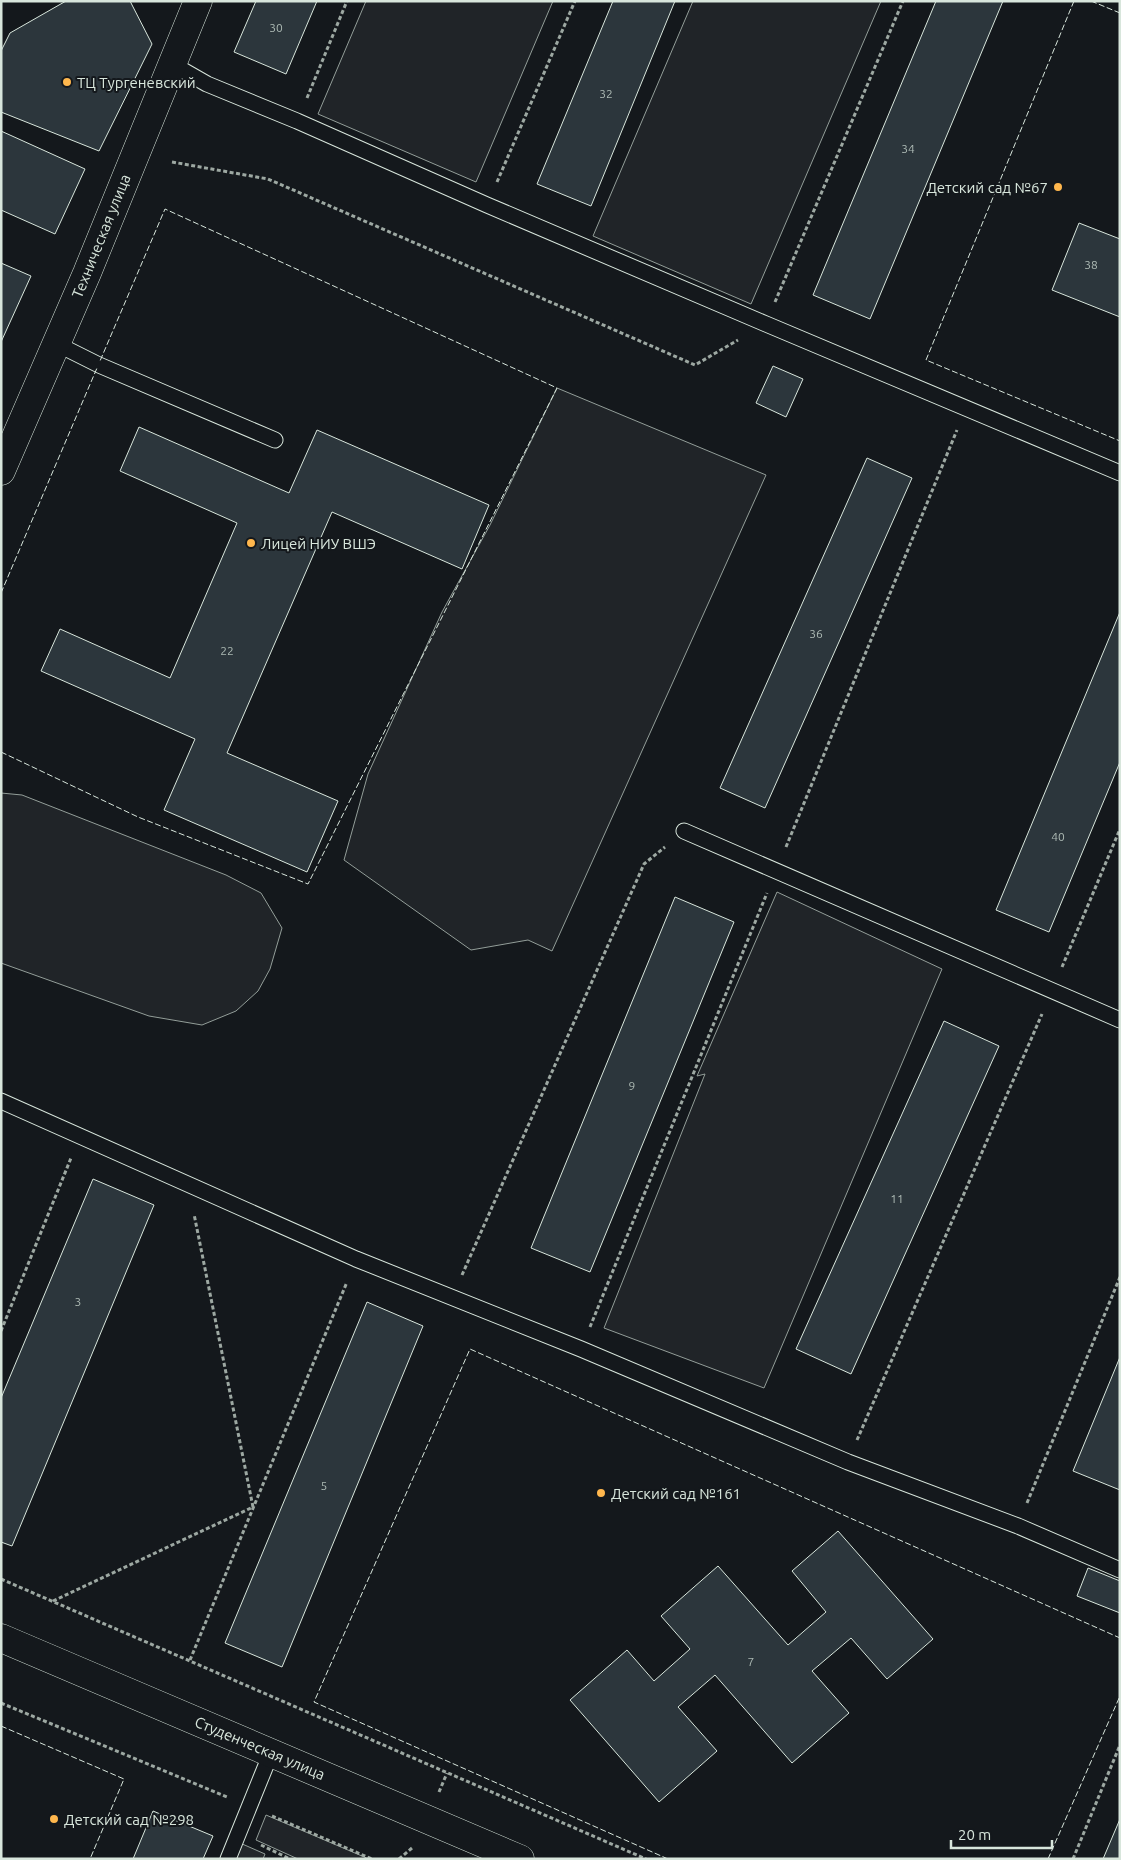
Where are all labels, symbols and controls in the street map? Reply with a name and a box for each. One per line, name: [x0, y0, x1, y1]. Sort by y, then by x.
house number: 30: [269, 21, 283, 34]
place label: ТЦ Тургеневский: [77, 74, 196, 91]
marker: ТЦ Тургеневский: [61, 76, 73, 88]
house number: 32: [599, 87, 613, 100]
house number: 34: [901, 142, 915, 155]
street label: Техническая улица: [68, 172, 134, 300]
place label: Детский сад №67: [926, 179, 1048, 196]
marker: Детский сад №67: [1052, 181, 1064, 193]
house number: 38: [1084, 258, 1098, 271]
place label: Лицей НИУ ВШЭ: [261, 535, 376, 552]
marker: Лицей НИУ ВШЭ: [245, 537, 257, 549]
house number: 36: [809, 627, 823, 640]
house number: 22: [220, 644, 234, 657]
house number: 40: [1051, 830, 1065, 843]
house number: 9: [629, 1079, 635, 1092]
house number: 11: [890, 1192, 904, 1205]
house number: 3: [75, 1295, 81, 1308]
house number: 5: [321, 1479, 327, 1492]
place label: Детский сад №161: [611, 1485, 741, 1502]
marker: Детский сад №161: [595, 1487, 607, 1499]
house number: 7: [748, 1655, 754, 1668]
street label: Студенческая улица: [192, 1713, 328, 1783]
place label: Детский сад №298: [64, 1811, 194, 1828]
marker: Детский сад №298: [48, 1813, 60, 1825]
scale bar: [951, 1818, 1052, 1850]
text: 20 m: [958, 1826, 991, 1843]

